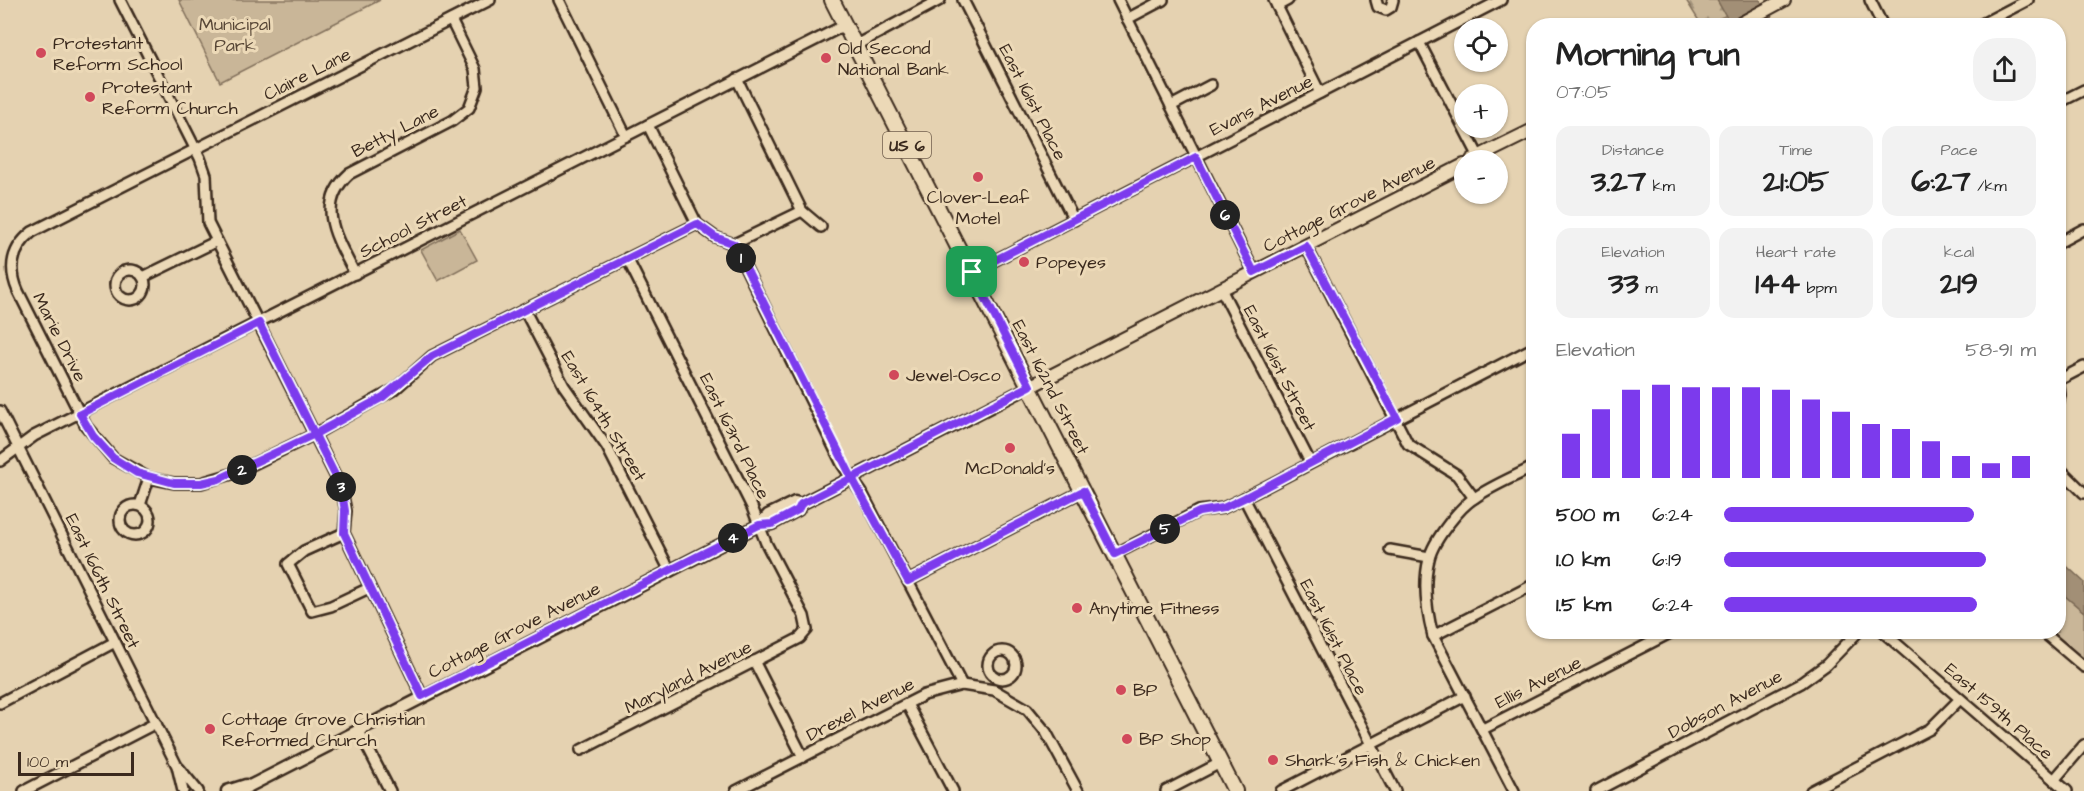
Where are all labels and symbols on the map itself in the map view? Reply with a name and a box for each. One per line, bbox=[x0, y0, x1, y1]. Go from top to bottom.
park label: Municipal Park bbox=[199, 12, 271, 58]
place label: Protestant Reform School bbox=[53, 31, 183, 77]
place label: Old Second National Bank bbox=[838, 36, 949, 82]
street label: East 161st Place bbox=[993, 40, 1073, 165]
street label: Claire Lane bbox=[259, 42, 355, 107]
marker: Protestant Reform School bbox=[34, 46, 48, 60]
marker: Old Second National Bank bbox=[819, 51, 833, 65]
street label: Evans Avenue bbox=[1205, 69, 1317, 142]
place label: Protestant Reform Church bbox=[102, 75, 238, 121]
marker: Protestant Reform Church bbox=[83, 90, 97, 104]
street label: Betty Lane bbox=[347, 99, 444, 165]
road number: US 6 bbox=[883, 132, 931, 158]
street label: Cottage Grove Avenue bbox=[1259, 150, 1440, 260]
marker: Clover-Leaf Motel bbox=[971, 170, 985, 184]
place label: Clover-Leaf Motel bbox=[927, 185, 1029, 231]
street label: School Street bbox=[355, 188, 472, 264]
pin: 6 bbox=[1210, 200, 1240, 230]
pin: 1 bbox=[726, 243, 756, 273]
pin bbox=[946, 246, 997, 297]
place label: Popeyes bbox=[1036, 250, 1106, 276]
marker: Popeyes bbox=[1017, 255, 1031, 269]
street label: Marie Drive bbox=[26, 288, 93, 386]
street label: East 161st Street bbox=[1237, 301, 1322, 436]
street label: East 162nd Street bbox=[1006, 316, 1096, 460]
street label: East 164th Street bbox=[555, 346, 653, 487]
place label: Jewel-Osco bbox=[906, 363, 1001, 388]
marker: Jewel-Osco bbox=[887, 368, 901, 382]
street label: East 163rd Place bbox=[693, 369, 776, 504]
marker: McDonald's bbox=[1003, 441, 1017, 455]
pin: 2 bbox=[227, 455, 257, 485]
place label: McDonald's bbox=[965, 456, 1055, 481]
pin: 3 bbox=[326, 472, 356, 502]
street label: East 166th Street bbox=[59, 510, 146, 653]
pin: 5 bbox=[1150, 514, 1180, 544]
pin: 4 bbox=[718, 523, 748, 553]
street label: East 161st Place bbox=[1294, 575, 1374, 700]
street label: Cottage Grove Avenue bbox=[424, 576, 605, 686]
place label: Anytime Fitness bbox=[1089, 596, 1220, 622]
marker: Anytime Fitness bbox=[1070, 601, 1084, 615]
street label: Maryland Avenue bbox=[620, 634, 757, 721]
street label: Ellis Avenue bbox=[1491, 650, 1586, 715]
street label: East 159th Place bbox=[1939, 657, 2059, 766]
street label: Dobson Avenue bbox=[1664, 664, 1787, 745]
street label: Drexel Avenue bbox=[802, 671, 919, 747]
place label: BP bbox=[1133, 678, 1158, 703]
marker: BP bbox=[1114, 683, 1128, 697]
place label: Cottage Grove Christian Reformed Church bbox=[222, 707, 425, 753]
marker: Cottage Grove Christian Reformed Church bbox=[203, 722, 217, 736]
place label: BP Shop bbox=[1139, 727, 1211, 752]
marker: BP Shop bbox=[1120, 732, 1134, 746]
place label: Shark's Fish & Chicken bbox=[1285, 748, 1480, 773]
scale bar bbox=[18, 749, 134, 776]
marker: Shark's Fish & Chicken bbox=[1266, 753, 1280, 767]

